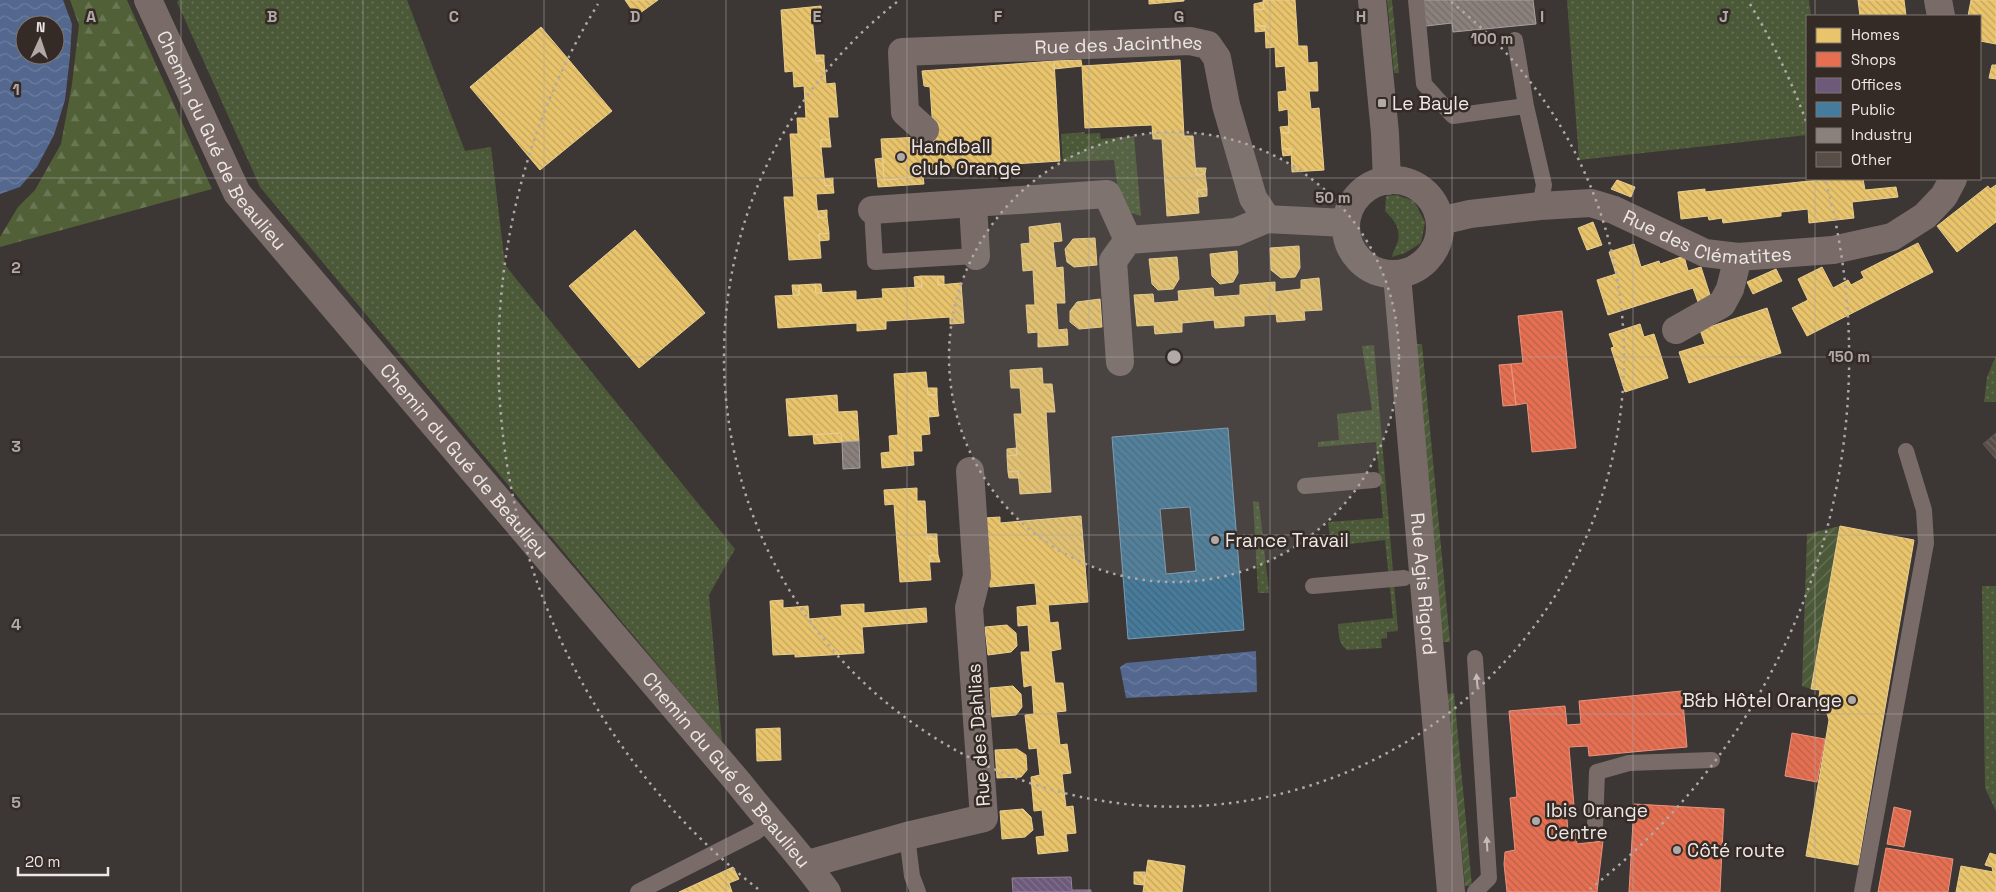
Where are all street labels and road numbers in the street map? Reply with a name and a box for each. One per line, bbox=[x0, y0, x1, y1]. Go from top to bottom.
street label: Chemin du Gué de Beaulieu bbox=[151, 27, 292, 255]
street label: Rue des Jacinthes bbox=[1034, 29, 1205, 60]
street label: Rue des Clématites bbox=[1619, 204, 1793, 270]
street label: Chemin du Gué de Beaulieu bbox=[374, 358, 554, 564]
street label: Rue Agis Rigord bbox=[1405, 512, 1442, 656]
street label: Rue des Dahlias bbox=[961, 663, 996, 807]
street label: Chemin du Gué de Beaulieu bbox=[637, 667, 816, 873]

